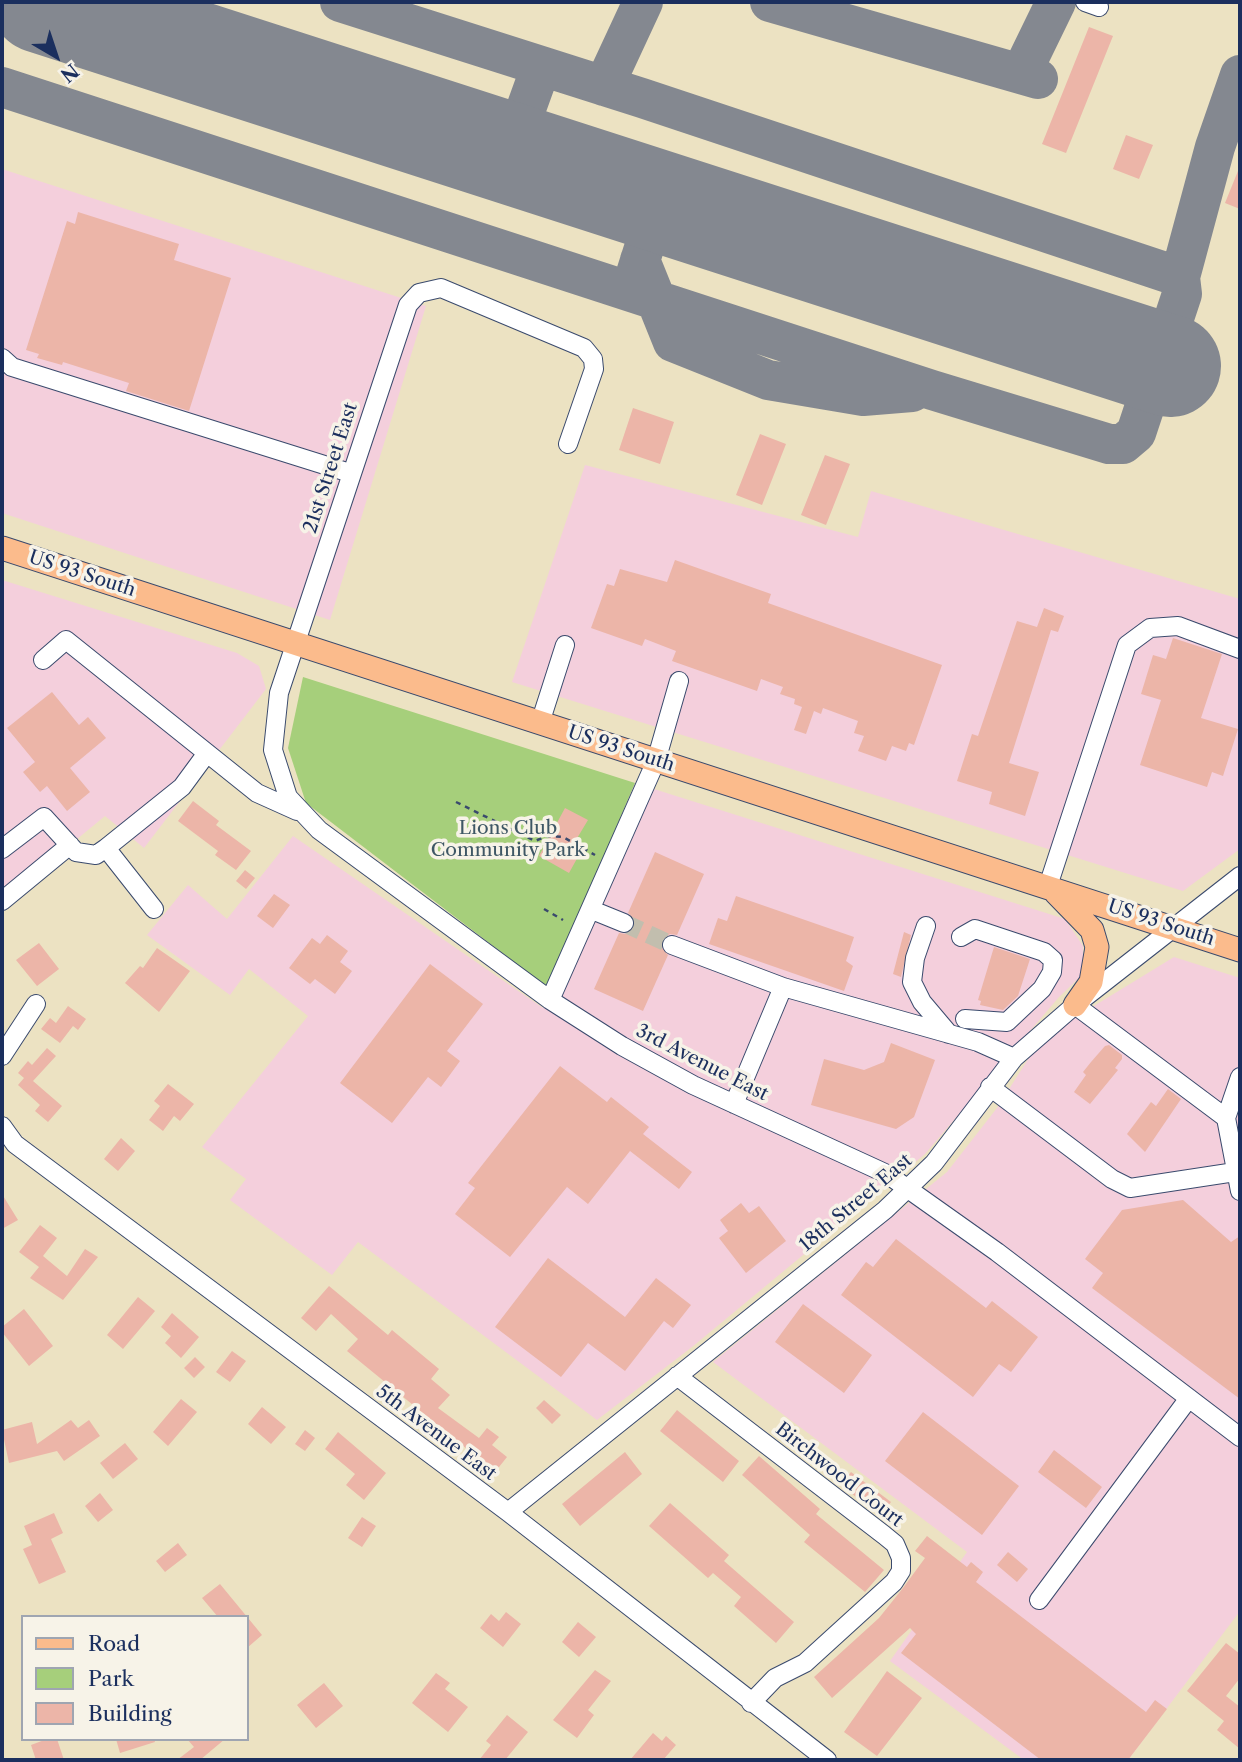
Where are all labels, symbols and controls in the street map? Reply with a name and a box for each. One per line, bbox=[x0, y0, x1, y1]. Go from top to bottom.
north arrow bbox=[21, 21, 91, 91]
text: N bbox=[56, 59, 83, 87]
street label: 21st Street East bbox=[299, 400, 363, 536]
street label: US 93 South bbox=[26, 546, 138, 602]
street label: US 93 South bbox=[565, 721, 677, 777]
park label: Lions Club Community Park bbox=[431, 818, 585, 862]
street label: US 93 South bbox=[1105, 895, 1217, 951]
street label: 3rd Avenue East bbox=[632, 1020, 772, 1106]
street label: 18th Street East bbox=[795, 1149, 917, 1257]
street label: 5th Avenue East bbox=[371, 1380, 501, 1486]
street label: Birchwood Court bbox=[771, 1418, 907, 1532]
legend bbox=[21, 1615, 248, 1741]
text: Road bbox=[88, 1631, 140, 1656]
text: Park bbox=[88, 1666, 134, 1691]
text: Building bbox=[88, 1701, 172, 1726]

